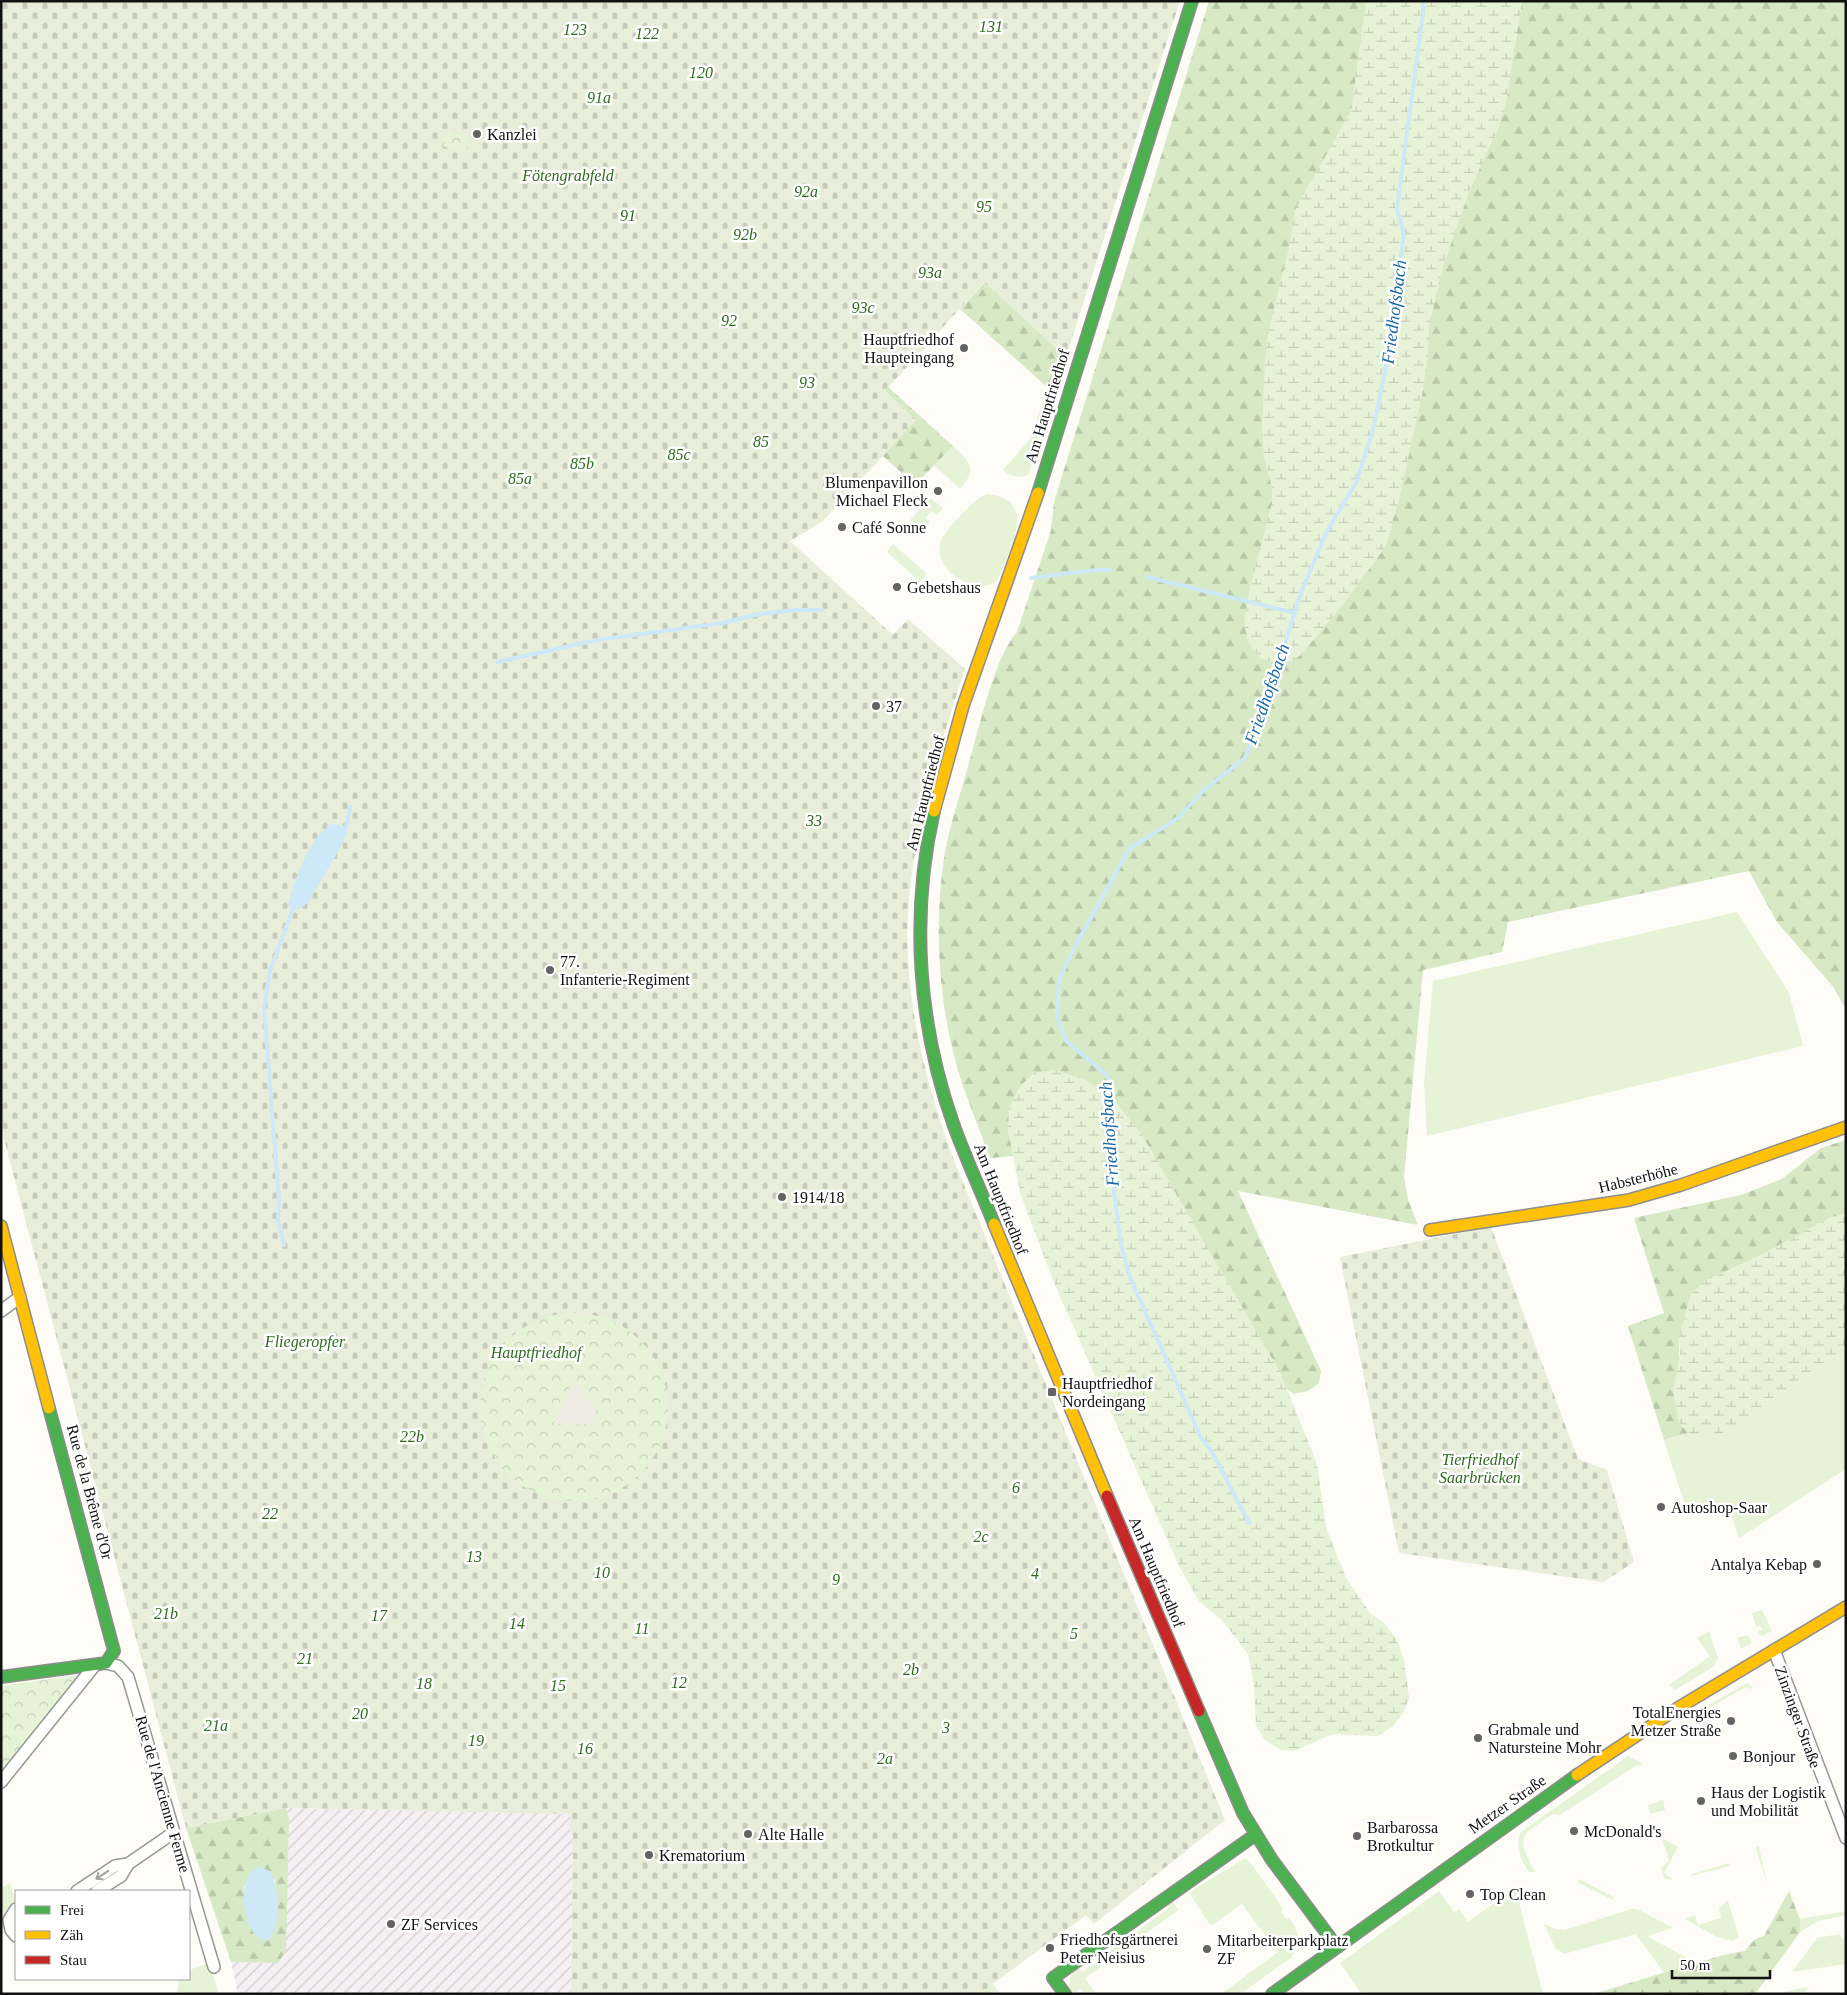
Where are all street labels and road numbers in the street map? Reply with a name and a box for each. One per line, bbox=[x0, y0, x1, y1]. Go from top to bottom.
street label: Am Hauptfriedhof bbox=[1022, 346, 1074, 466]
street label: Am Hauptfriedhof bbox=[902, 733, 949, 853]
street label: Am Hauptfriedhof bbox=[970, 1141, 1031, 1258]
street label: Habsterhöhe bbox=[1597, 1160, 1679, 1196]
street label: Rue de la Brême d'Or bbox=[64, 1423, 116, 1562]
street label: Am Hauptfriedhof bbox=[1125, 1514, 1188, 1631]
street label: Zinzinger Straße bbox=[1771, 1664, 1824, 1771]
street label: Rue de l'Ancienne Ferme bbox=[132, 1714, 194, 1874]
street label: Metzer Straße bbox=[1465, 1771, 1549, 1837]

